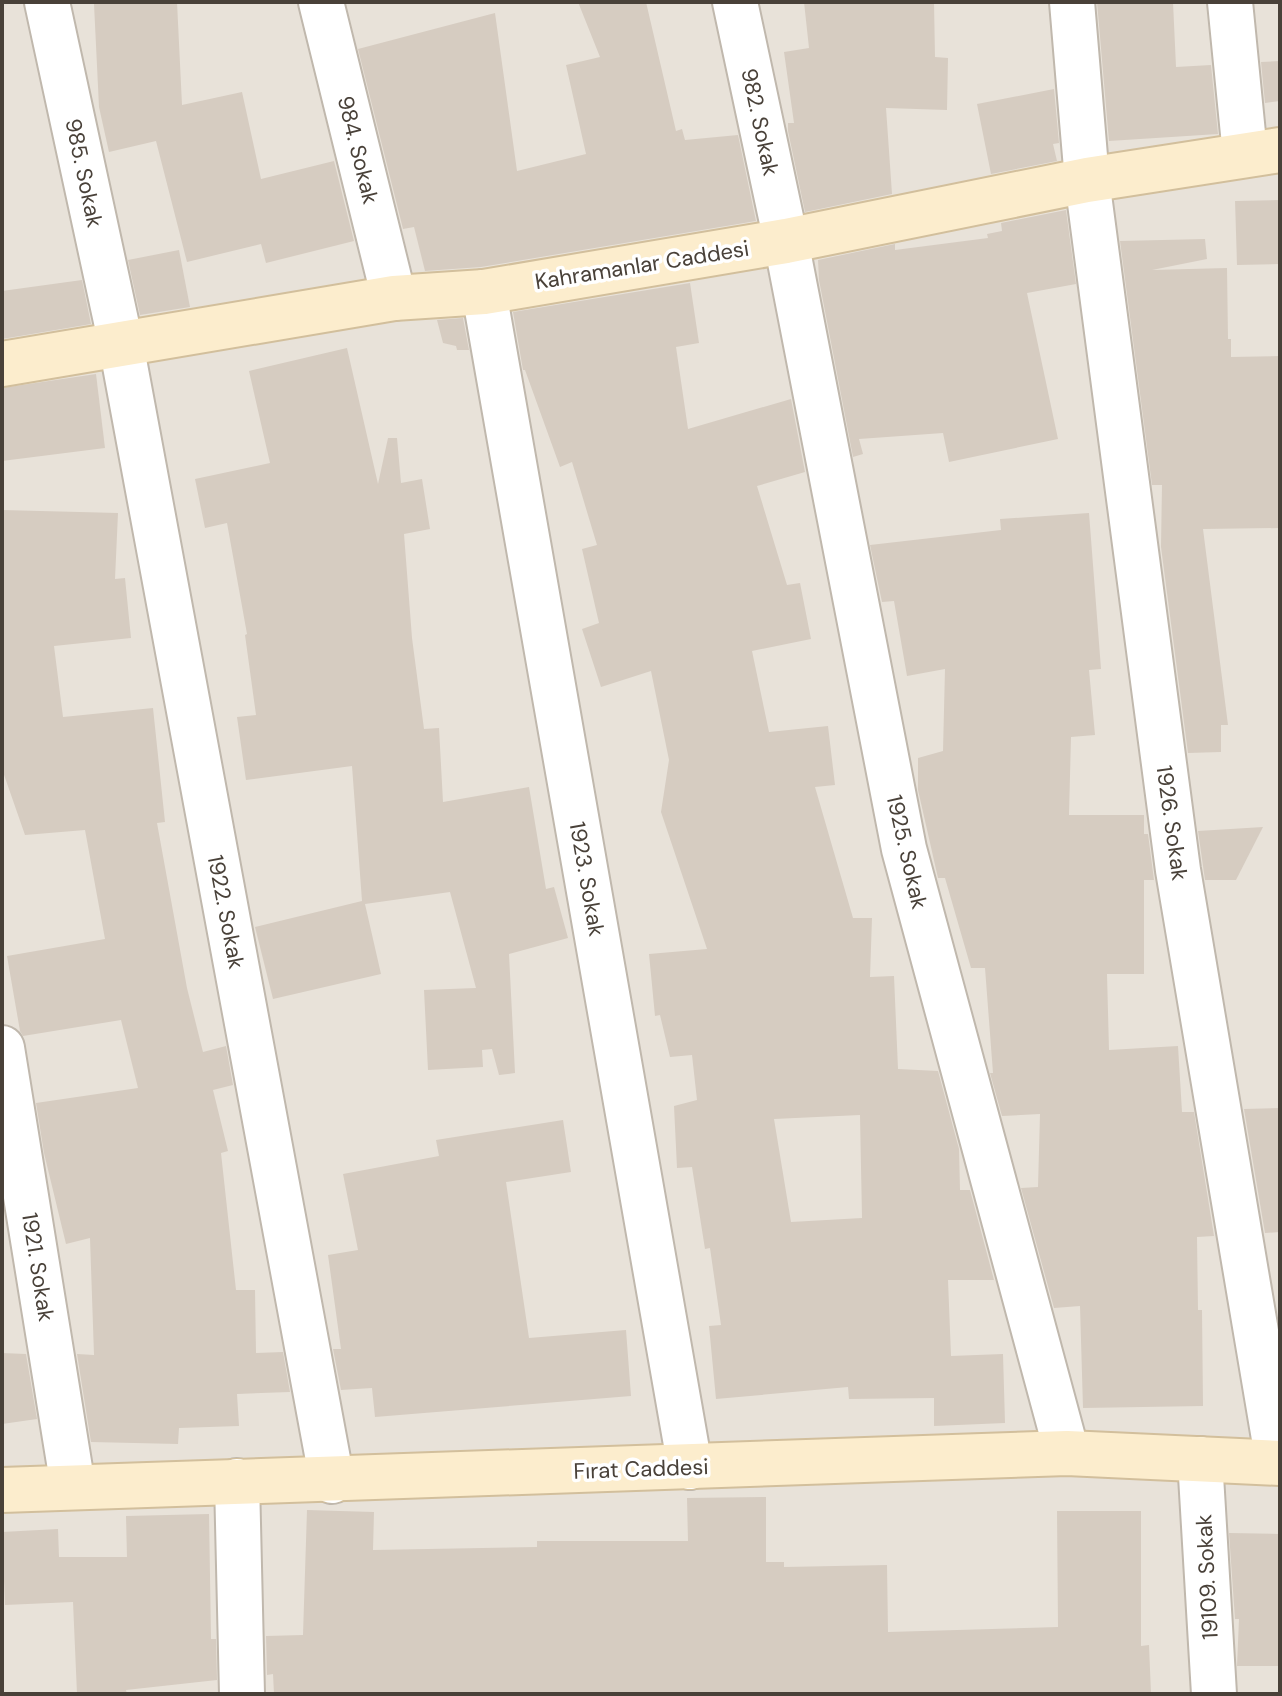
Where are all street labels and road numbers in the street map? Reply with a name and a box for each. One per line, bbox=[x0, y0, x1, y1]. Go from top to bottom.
street label: 982. Sokak bbox=[734, 66, 786, 178]
street label: 984. Sokak bbox=[331, 93, 385, 207]
street label: 985. Sokak bbox=[58, 116, 110, 230]
street label: Kahramanlar Caddesi bbox=[533, 234, 751, 296]
street label: 1926. Sokak bbox=[1150, 764, 1194, 882]
street label: 1925. Sokak bbox=[880, 792, 934, 912]
street label: 1923. Sokak bbox=[563, 819, 611, 939]
street label: 1922. Sokak bbox=[201, 852, 251, 972]
street label: 1921. Sokak bbox=[15, 1210, 61, 1324]
street label: Fırat Caddesi bbox=[573, 1452, 709, 1486]
street label: 19109. Sokak bbox=[1189, 1514, 1225, 1640]

